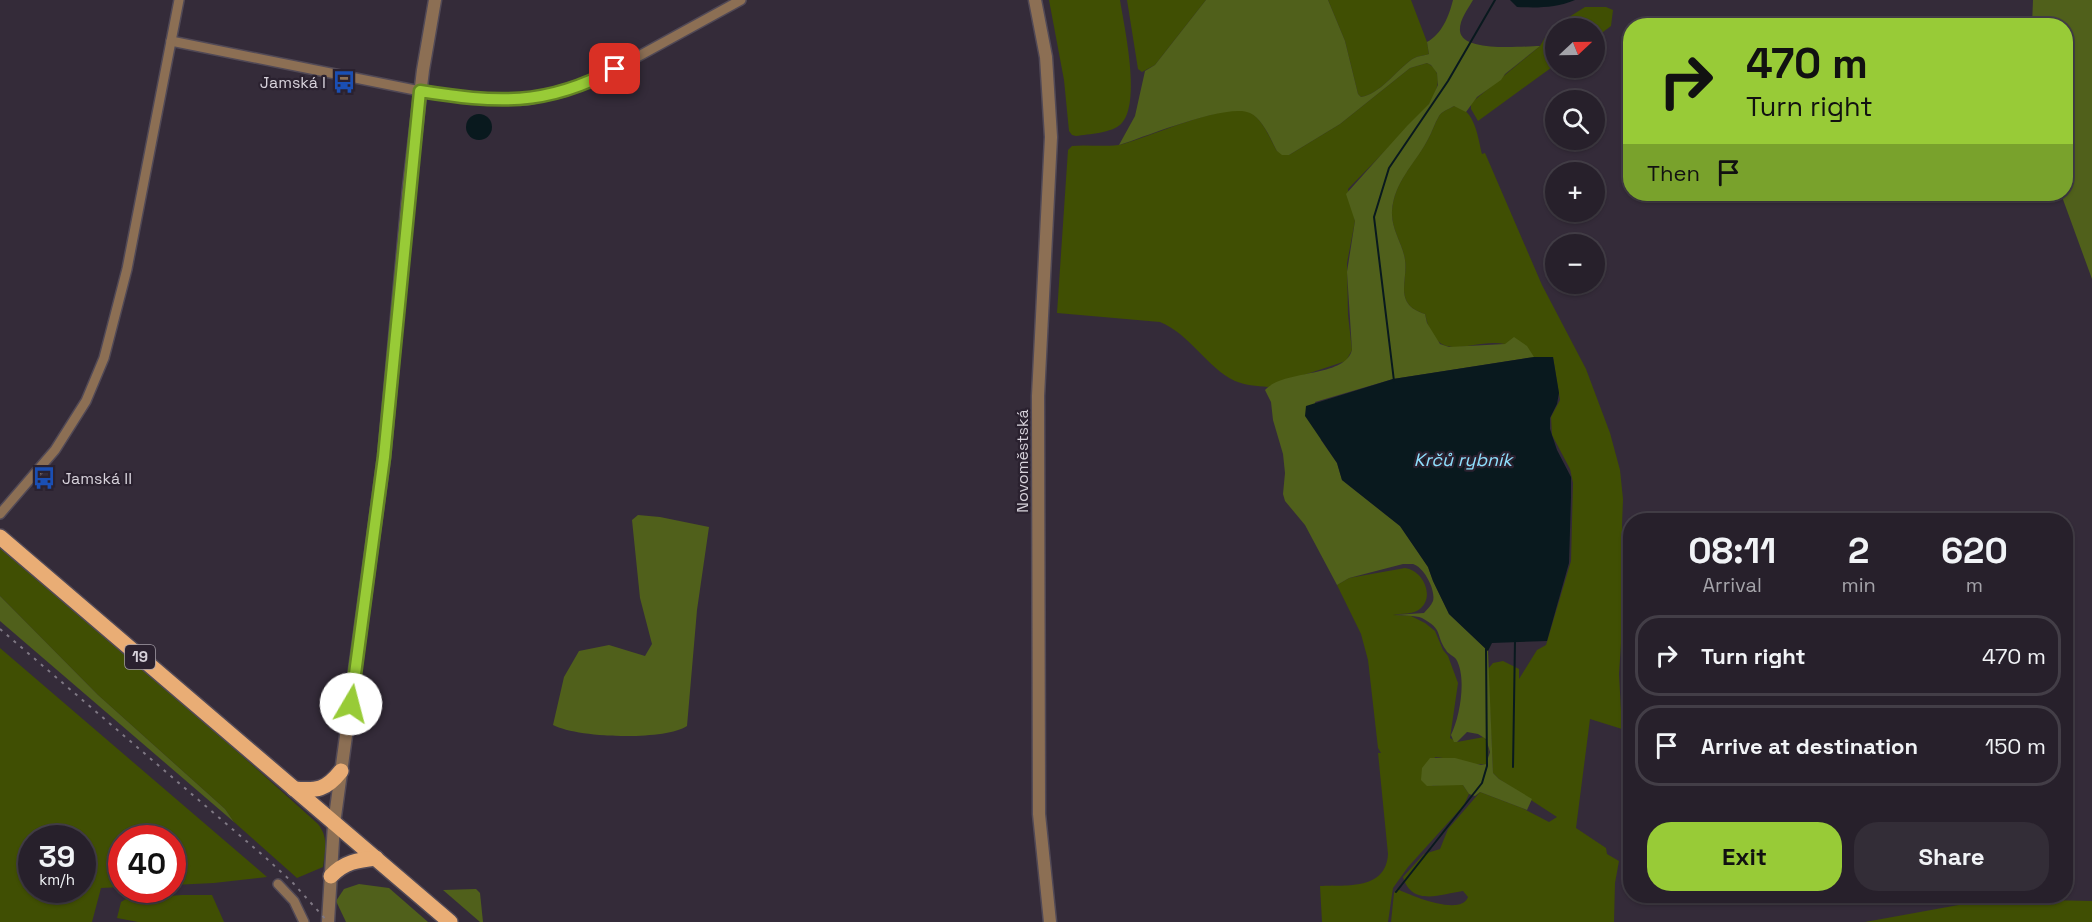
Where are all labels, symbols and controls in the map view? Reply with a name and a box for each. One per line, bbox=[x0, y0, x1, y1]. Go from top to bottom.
north arrow bbox=[1545, 18, 1605, 78]
map controls bbox=[1545, 18, 1605, 294]
text: 470 m bbox=[1746, 37, 1868, 90]
icon: right bbox=[1647, 42, 1725, 120]
pin bbox=[589, 43, 640, 94]
icon: arrive bbox=[598, 52, 631, 85]
bus stop icon: Jamská I bbox=[331, 69, 357, 95]
place label: Jamská I bbox=[260, 72, 326, 93]
text: Turn right bbox=[1746, 89, 1873, 124]
button: search bbox=[1545, 90, 1605, 150]
icon: arrive bbox=[1712, 156, 1745, 189]
text: Then bbox=[1647, 159, 1700, 187]
button: + bbox=[1545, 162, 1605, 222]
button: − bbox=[1545, 234, 1605, 294]
street label: Novoměstská bbox=[1012, 409, 1033, 513]
water label: Krčů rybník bbox=[1414, 448, 1514, 471]
bus stop icon: Jamská II bbox=[31, 465, 57, 491]
place label: Jamská II bbox=[62, 468, 132, 489]
text: 08:11 bbox=[1688, 528, 1776, 574]
text: 2 bbox=[1848, 528, 1869, 574]
text: 620 bbox=[1941, 528, 2008, 574]
text: Arrival bbox=[1703, 572, 1762, 598]
text: min bbox=[1841, 572, 1876, 598]
text: m bbox=[1966, 572, 1983, 598]
icon: right bbox=[1650, 639, 1683, 672]
text: Turn right bbox=[1701, 642, 1806, 670]
text: 470 m bbox=[1982, 642, 2046, 670]
road number: 19 bbox=[125, 645, 155, 669]
position arrow bbox=[319, 672, 383, 736]
icon: arrive bbox=[1650, 729, 1683, 762]
text: Arrive at destination bbox=[1701, 732, 1918, 760]
text: 150 m bbox=[1985, 732, 2046, 760]
button: Exit bbox=[1647, 822, 1842, 891]
button: Share bbox=[1854, 822, 2049, 891]
speed limit sign: 40 bbox=[108, 825, 186, 903]
text: 39 bbox=[39, 837, 75, 876]
text: km/h bbox=[39, 870, 75, 889]

